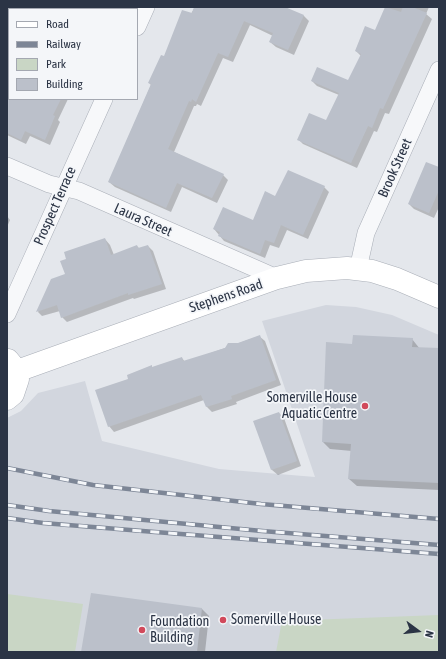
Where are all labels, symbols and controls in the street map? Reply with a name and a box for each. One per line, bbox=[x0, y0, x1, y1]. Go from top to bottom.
legend bbox=[8, 8, 138, 100]
text: Road bbox=[46, 17, 69, 31]
text: Railway bbox=[46, 37, 81, 51]
text: Park bbox=[46, 57, 66, 71]
text: Building bbox=[46, 77, 83, 91]
street label: Brook Street bbox=[375, 136, 415, 200]
street label: Prospect Terrace bbox=[30, 164, 80, 248]
street label: Laura Street bbox=[111, 200, 175, 240]
street label: Stephens Road bbox=[187, 276, 265, 316]
place label: Somerville House Aquatic Centre bbox=[267, 390, 357, 422]
marker: Somerville House Aquatic Centre bbox=[360, 401, 370, 411]
north arrow bbox=[398, 611, 438, 651]
place label: Somerville House bbox=[231, 612, 321, 628]
place label: Foundation Building bbox=[150, 614, 209, 646]
marker: Somerville House bbox=[218, 615, 228, 625]
marker: Foundation Building bbox=[137, 625, 147, 635]
text: N bbox=[423, 629, 436, 639]

